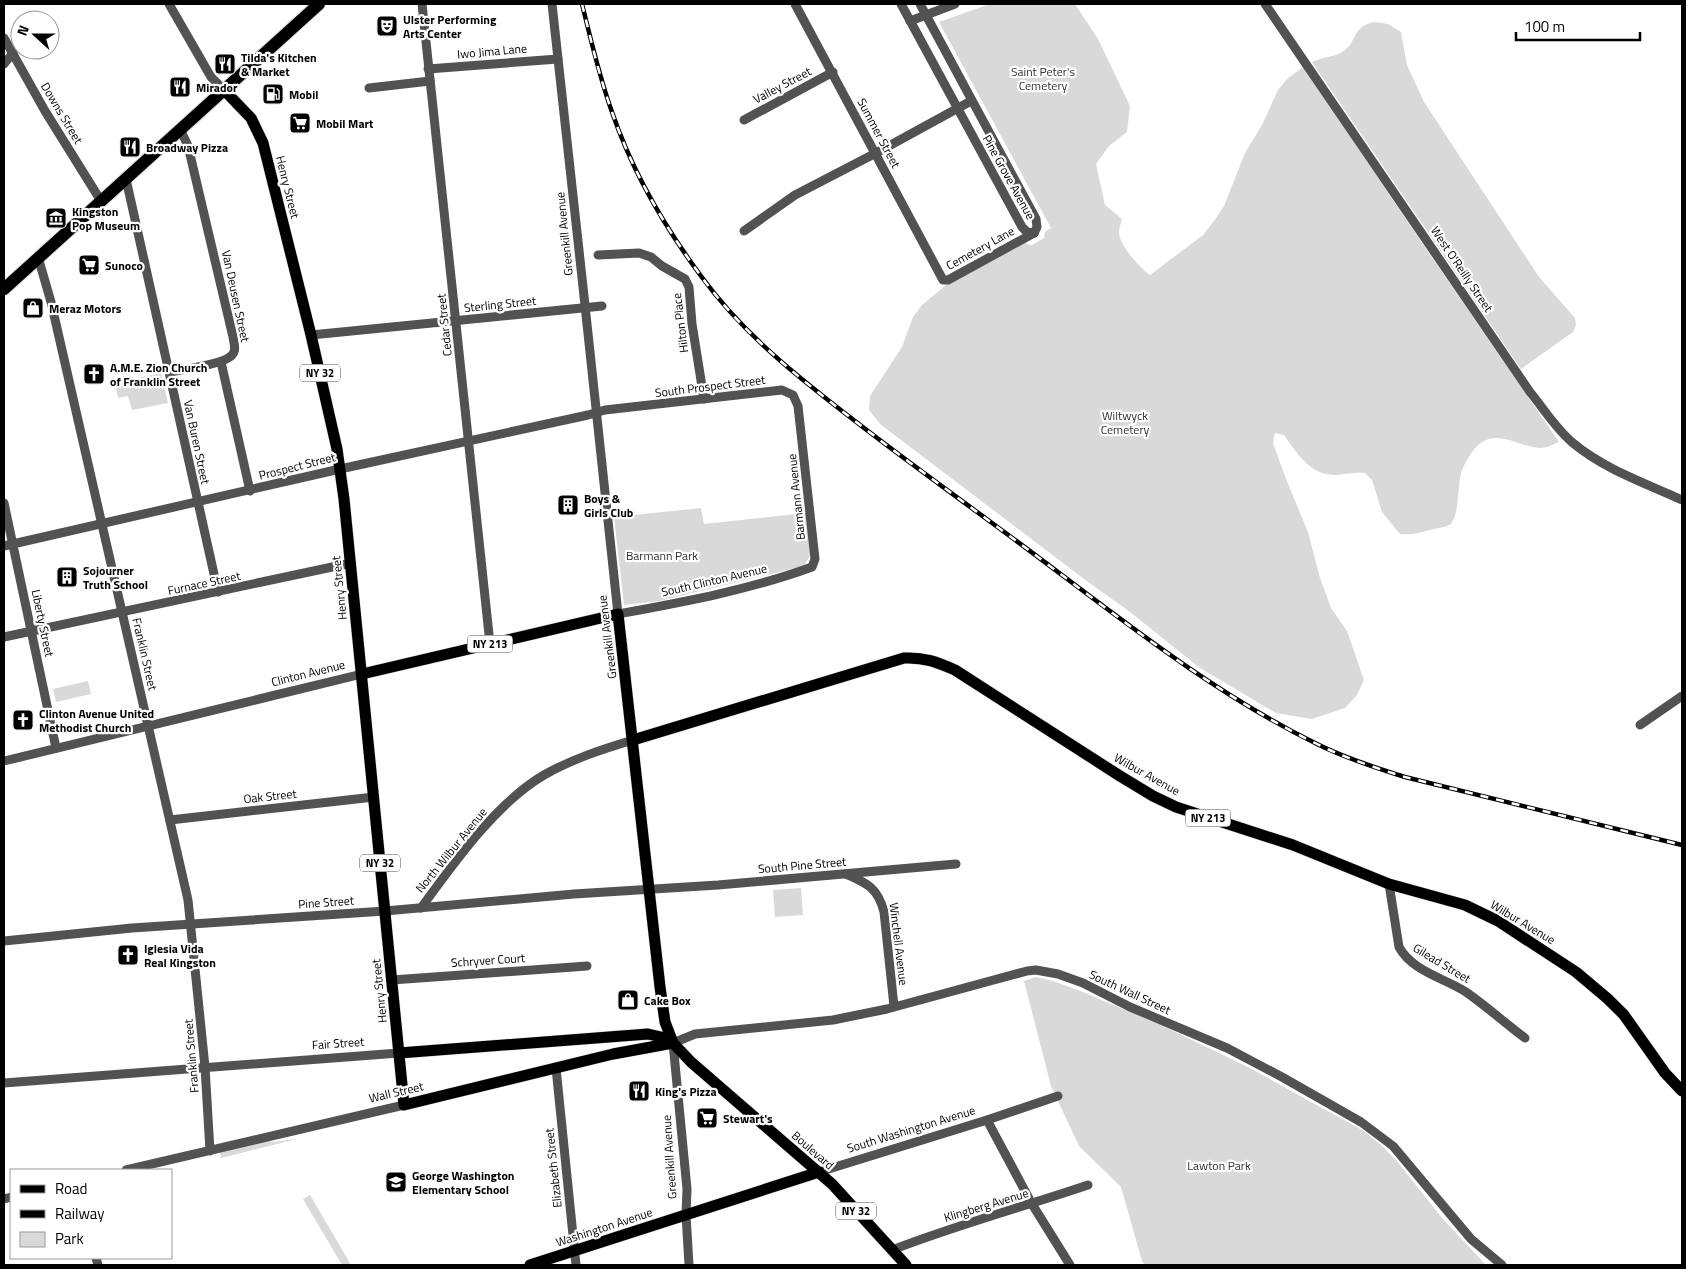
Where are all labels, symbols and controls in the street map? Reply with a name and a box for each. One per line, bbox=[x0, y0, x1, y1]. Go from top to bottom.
north arrow bbox=[10, 10, 60, 60]
place label: Ulster Performing Arts Center bbox=[403, 10, 497, 43]
scale bar bbox=[1516, 10, 1640, 42]
theatre icon: Ulster Performing Arts Center bbox=[375, 14, 399, 38]
text: 100 m bbox=[1524, 15, 1565, 38]
text: N bbox=[11, 22, 34, 38]
street label: Iwo Jima Lane bbox=[456, 38, 528, 64]
place label: Tilda's Kitchen & Market bbox=[241, 48, 317, 81]
restaurant icon: Tilda's Kitchen & Market bbox=[213, 52, 237, 76]
street label: Valley Street bbox=[749, 61, 815, 108]
park label: Saint Peter's Cemetery bbox=[1011, 62, 1075, 95]
restaurant icon: Mirador bbox=[168, 75, 192, 99]
place label: Mirador bbox=[196, 78, 238, 97]
street label: Downs Street bbox=[36, 79, 88, 148]
fuel station icon: Mobil bbox=[261, 82, 285, 106]
place label: Mobil bbox=[289, 85, 318, 104]
street label: Summer Street bbox=[853, 95, 906, 172]
supermarket icon: Mobil Mart bbox=[288, 111, 312, 135]
place label: Mobil Mart bbox=[316, 114, 374, 133]
street label: Pine Grove Avenue bbox=[978, 131, 1040, 223]
restaurant icon: Broadway Pizza bbox=[118, 135, 142, 159]
place label: Broadway Pizza bbox=[146, 138, 228, 157]
street label: Henry Street bbox=[271, 154, 305, 221]
street label: Greenkill Avenue bbox=[550, 191, 578, 277]
place label: Kingston Pop Museum bbox=[72, 202, 140, 235]
museum icon: Kingston Pop Museum bbox=[44, 206, 68, 230]
street label: Cemetery Lane bbox=[942, 221, 1018, 275]
street label: West O'Reilly Street bbox=[1426, 222, 1498, 316]
street label: Van Deusen Street bbox=[217, 248, 255, 345]
supermarket icon: Sunoco bbox=[77, 253, 101, 277]
place label: Sunoco bbox=[105, 256, 143, 275]
street label: Sterling Street bbox=[463, 291, 538, 317]
street label: Cedar Street bbox=[431, 292, 457, 357]
street label: Hilton Place bbox=[667, 292, 693, 354]
shop icon: Meraz Motors bbox=[21, 296, 45, 320]
place label: Meraz Motors bbox=[49, 299, 122, 318]
place label: A.M.E. Zion Church of Franklin Street bbox=[110, 358, 207, 391]
church icon: A.M.E. Zion Church of Franklin Street bbox=[82, 362, 106, 386]
road number: NY 32 bbox=[300, 364, 340, 382]
street label: South Prospect Street bbox=[654, 370, 767, 402]
street label: Van Buren Street bbox=[179, 398, 215, 487]
park label: Wiltwyck Cemetery bbox=[1101, 406, 1150, 439]
street label: Prospect Street bbox=[257, 447, 338, 485]
street label: Barmann Avenue bbox=[782, 453, 810, 541]
place label: Boys & Girls Club bbox=[584, 489, 634, 522]
building icon: Boys & Girls Club bbox=[556, 493, 580, 517]
park label: Barmann Park bbox=[626, 546, 698, 565]
street label: Henry Street bbox=[326, 554, 352, 621]
street label: South Clinton Avenue bbox=[659, 559, 769, 601]
place label: Sojourner Truth School bbox=[83, 561, 148, 594]
building icon: Sojourner Truth School bbox=[55, 565, 79, 589]
street label: Furnace Street bbox=[166, 566, 243, 600]
street label: Liberty Street bbox=[27, 588, 60, 659]
street label: Greenkill Avenue bbox=[592, 594, 622, 680]
street label: Franklin Street bbox=[127, 616, 163, 693]
road number: NY 213 bbox=[468, 636, 512, 652]
street label: Clinton Avenue bbox=[269, 655, 347, 691]
place label: Clinton Avenue United Methodist Church bbox=[39, 704, 154, 737]
church icon: Clinton Avenue United Methodist Church bbox=[11, 708, 35, 732]
street label: Wilbur Avenue bbox=[1110, 748, 1184, 800]
street label: Oak Street bbox=[243, 784, 298, 808]
street label: North Wilbur Avenue bbox=[411, 803, 491, 897]
road number: NY 213 bbox=[1186, 810, 1230, 826]
street label: South Pine Street bbox=[757, 852, 848, 878]
road number: NY 32 bbox=[360, 854, 400, 871]
street label: Pine Street bbox=[297, 891, 355, 913]
street label: Wilbur Avenue bbox=[1487, 895, 1559, 949]
street label: Winchell Avenue bbox=[885, 902, 913, 986]
street label: Gilead Street bbox=[1409, 938, 1475, 988]
place label: Iglesia Vida Real Kingston bbox=[144, 939, 216, 972]
church icon: Iglesia Vida Real Kingston bbox=[116, 943, 140, 967]
street label: Schryver Court bbox=[450, 948, 526, 972]
street label: Henry Street bbox=[366, 957, 392, 1024]
street label: South Wall Street bbox=[1086, 965, 1175, 1020]
shop icon: Cake Box bbox=[616, 988, 640, 1012]
place label: Cake Box bbox=[644, 991, 691, 1010]
street label: Franklin Street bbox=[178, 1018, 204, 1094]
street label: Fair Street bbox=[311, 1032, 366, 1054]
street label: Wall Street bbox=[367, 1076, 426, 1108]
restaurant icon: King's Pizza bbox=[627, 1079, 651, 1103]
place label: King's Pizza bbox=[655, 1082, 717, 1101]
street label: South Washington Avenue bbox=[844, 1100, 978, 1158]
supermarket icon: Stewart's bbox=[695, 1106, 719, 1130]
place label: Stewart's bbox=[723, 1109, 773, 1128]
street label: Greenkill Avenue bbox=[657, 1114, 681, 1200]
street label: Elizabeth Street bbox=[539, 1126, 567, 1209]
street label: Boulevard bbox=[788, 1126, 838, 1174]
park label: Lawton Park bbox=[1187, 1156, 1251, 1175]
place label: George Washington Elementary School bbox=[412, 1166, 514, 1199]
legend bbox=[10, 1169, 172, 1259]
school or university icon: George Washington Elementary School bbox=[384, 1170, 408, 1194]
text: Road bbox=[55, 1177, 87, 1200]
street label: Klingberg Avenue bbox=[941, 1183, 1031, 1227]
text: Railway bbox=[55, 1202, 105, 1225]
street label: Washington Avenue bbox=[553, 1202, 655, 1252]
road number: NY 32 bbox=[836, 1202, 876, 1220]
text: Park bbox=[55, 1227, 84, 1250]

